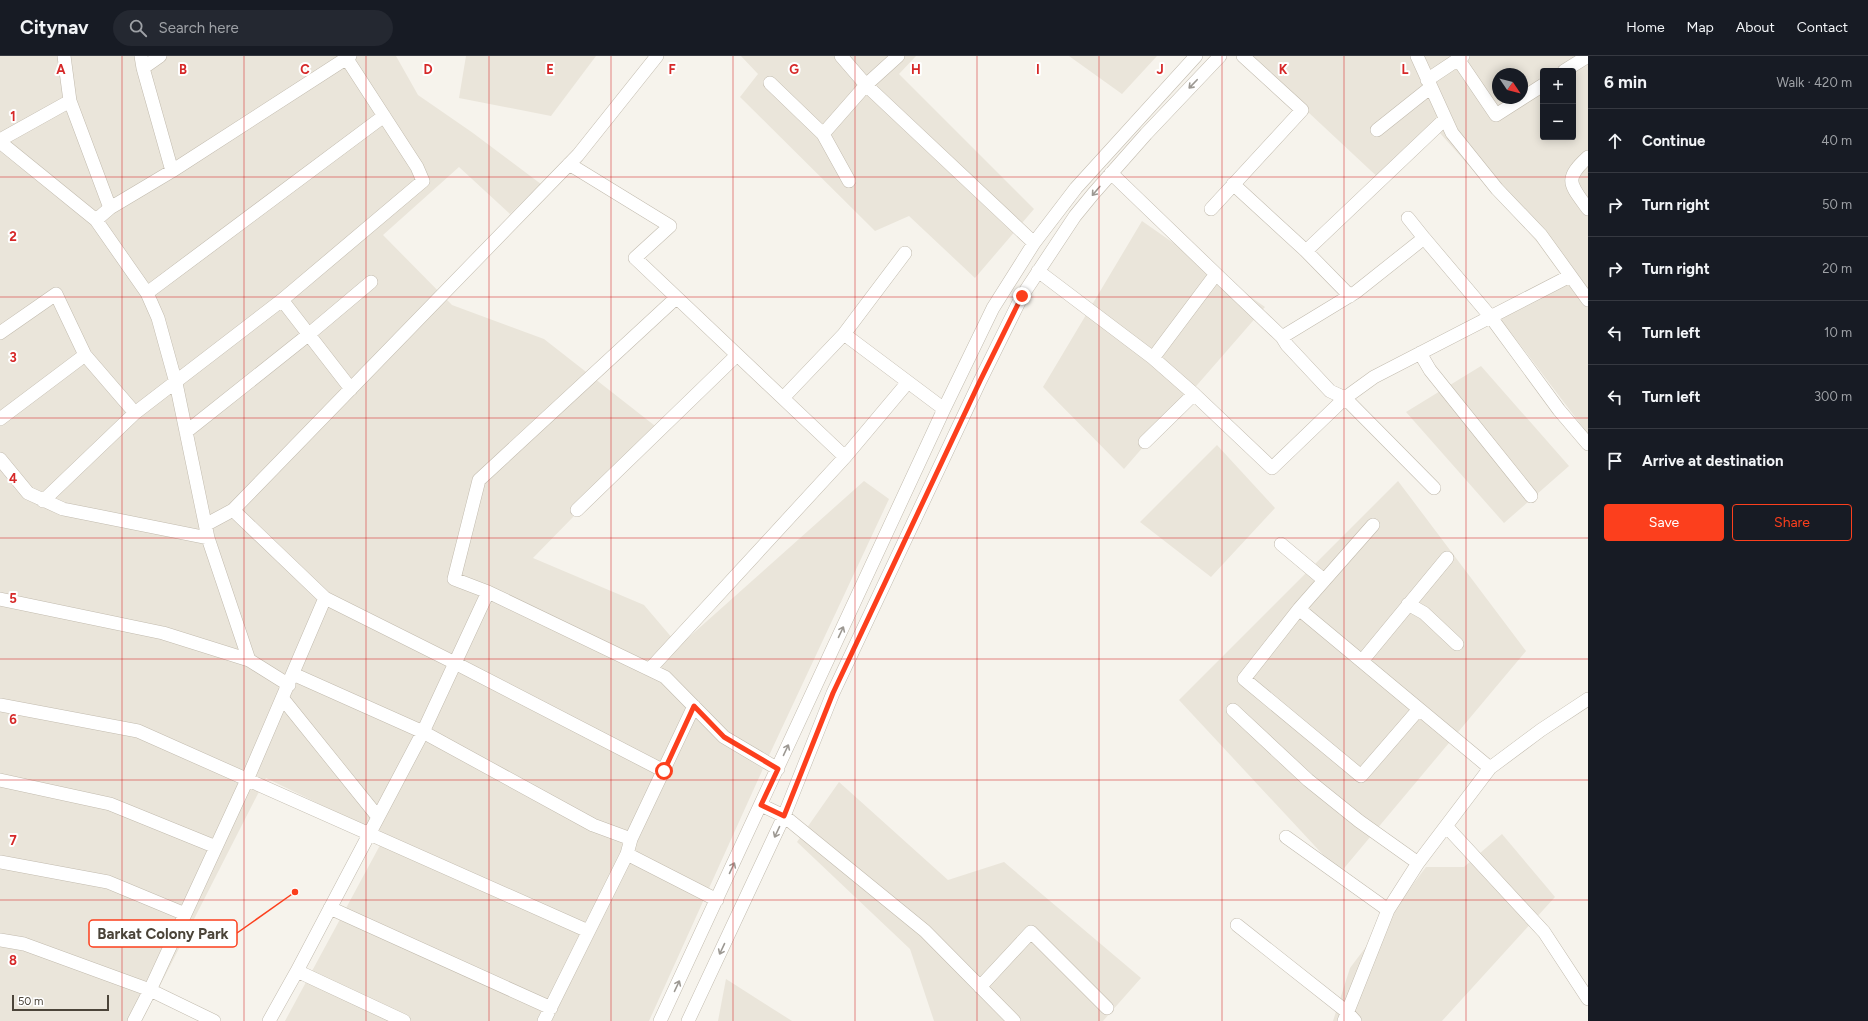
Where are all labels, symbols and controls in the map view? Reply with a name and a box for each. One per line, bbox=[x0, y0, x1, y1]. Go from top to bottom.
search box bbox=[113, 10, 393, 46]
text: Citynav bbox=[20, 16, 89, 39]
icon: search bbox=[127, 17, 149, 39]
text: Search here bbox=[159, 19, 239, 37]
text: Home bbox=[1626, 19, 1665, 36]
text: Map bbox=[1687, 19, 1714, 36]
text: About bbox=[1736, 19, 1775, 36]
text: Contact bbox=[1797, 19, 1848, 36]
text: A bbox=[56, 62, 66, 77]
text: B bbox=[179, 62, 187, 77]
text: C bbox=[300, 62, 310, 77]
text: D bbox=[423, 62, 433, 77]
text: E bbox=[546, 62, 554, 77]
text: F bbox=[668, 62, 676, 77]
text: G bbox=[789, 62, 799, 77]
text: H bbox=[911, 62, 921, 77]
text: I bbox=[1036, 62, 1040, 77]
text: J bbox=[1156, 62, 1164, 77]
text: K bbox=[1279, 62, 1288, 77]
text: L bbox=[1402, 62, 1409, 77]
north arrow bbox=[1492, 68, 1528, 104]
map controls bbox=[1540, 68, 1576, 140]
button: + bbox=[1540, 68, 1576, 104]
text: 6 min bbox=[1604, 72, 1647, 92]
text: Walk · 420 m bbox=[1777, 75, 1852, 90]
one-way arrow bbox=[1188, 79, 1198, 89]
button: − bbox=[1540, 104, 1576, 140]
text: 1 bbox=[10, 109, 16, 124]
icon: ahead bbox=[1604, 130, 1626, 152]
text: Continue bbox=[1642, 132, 1705, 150]
text: 40 m bbox=[1821, 133, 1852, 148]
one-way arrow bbox=[1091, 185, 1100, 196]
icon: right bbox=[1604, 194, 1626, 216]
text: Turn right bbox=[1642, 196, 1710, 214]
text: 50 m bbox=[1822, 197, 1852, 212]
text: 2 bbox=[9, 229, 17, 244]
icon: right bbox=[1604, 258, 1626, 280]
text: Turn right bbox=[1642, 260, 1710, 278]
text: 20 m bbox=[1822, 261, 1852, 276]
route end bbox=[1013, 287, 1031, 305]
icon: left bbox=[1604, 322, 1626, 344]
text: Turn left bbox=[1642, 324, 1700, 342]
text: 10 m bbox=[1824, 325, 1852, 340]
text: 3 bbox=[9, 350, 17, 365]
icon: left bbox=[1604, 386, 1626, 408]
text: Turn left bbox=[1642, 388, 1700, 406]
text: 300 m bbox=[1814, 389, 1852, 404]
icon: arrive bbox=[1604, 450, 1626, 472]
text: Arrive at destination bbox=[1642, 452, 1783, 470]
text: 4 bbox=[9, 471, 17, 486]
button: Save bbox=[1604, 504, 1724, 541]
button: Share bbox=[1732, 504, 1852, 541]
text: 5 bbox=[9, 591, 17, 606]
one-way arrow bbox=[838, 626, 845, 638]
text: 6 bbox=[9, 712, 17, 727]
one-way arrow bbox=[783, 744, 790, 756]
route start bbox=[655, 762, 673, 780]
one-way arrow bbox=[773, 825, 780, 837]
text: 7 bbox=[9, 833, 17, 848]
one-way arrow bbox=[729, 862, 736, 874]
callout: Barkat Colony Park bbox=[89, 920, 237, 947]
text: Barkat Colony Park bbox=[97, 925, 229, 943]
one-way arrow bbox=[718, 943, 725, 955]
text: 8 bbox=[9, 953, 17, 968]
one-way arrow bbox=[674, 980, 681, 992]
scale bar bbox=[12, 993, 109, 1012]
text: 50 m bbox=[18, 995, 43, 1008]

